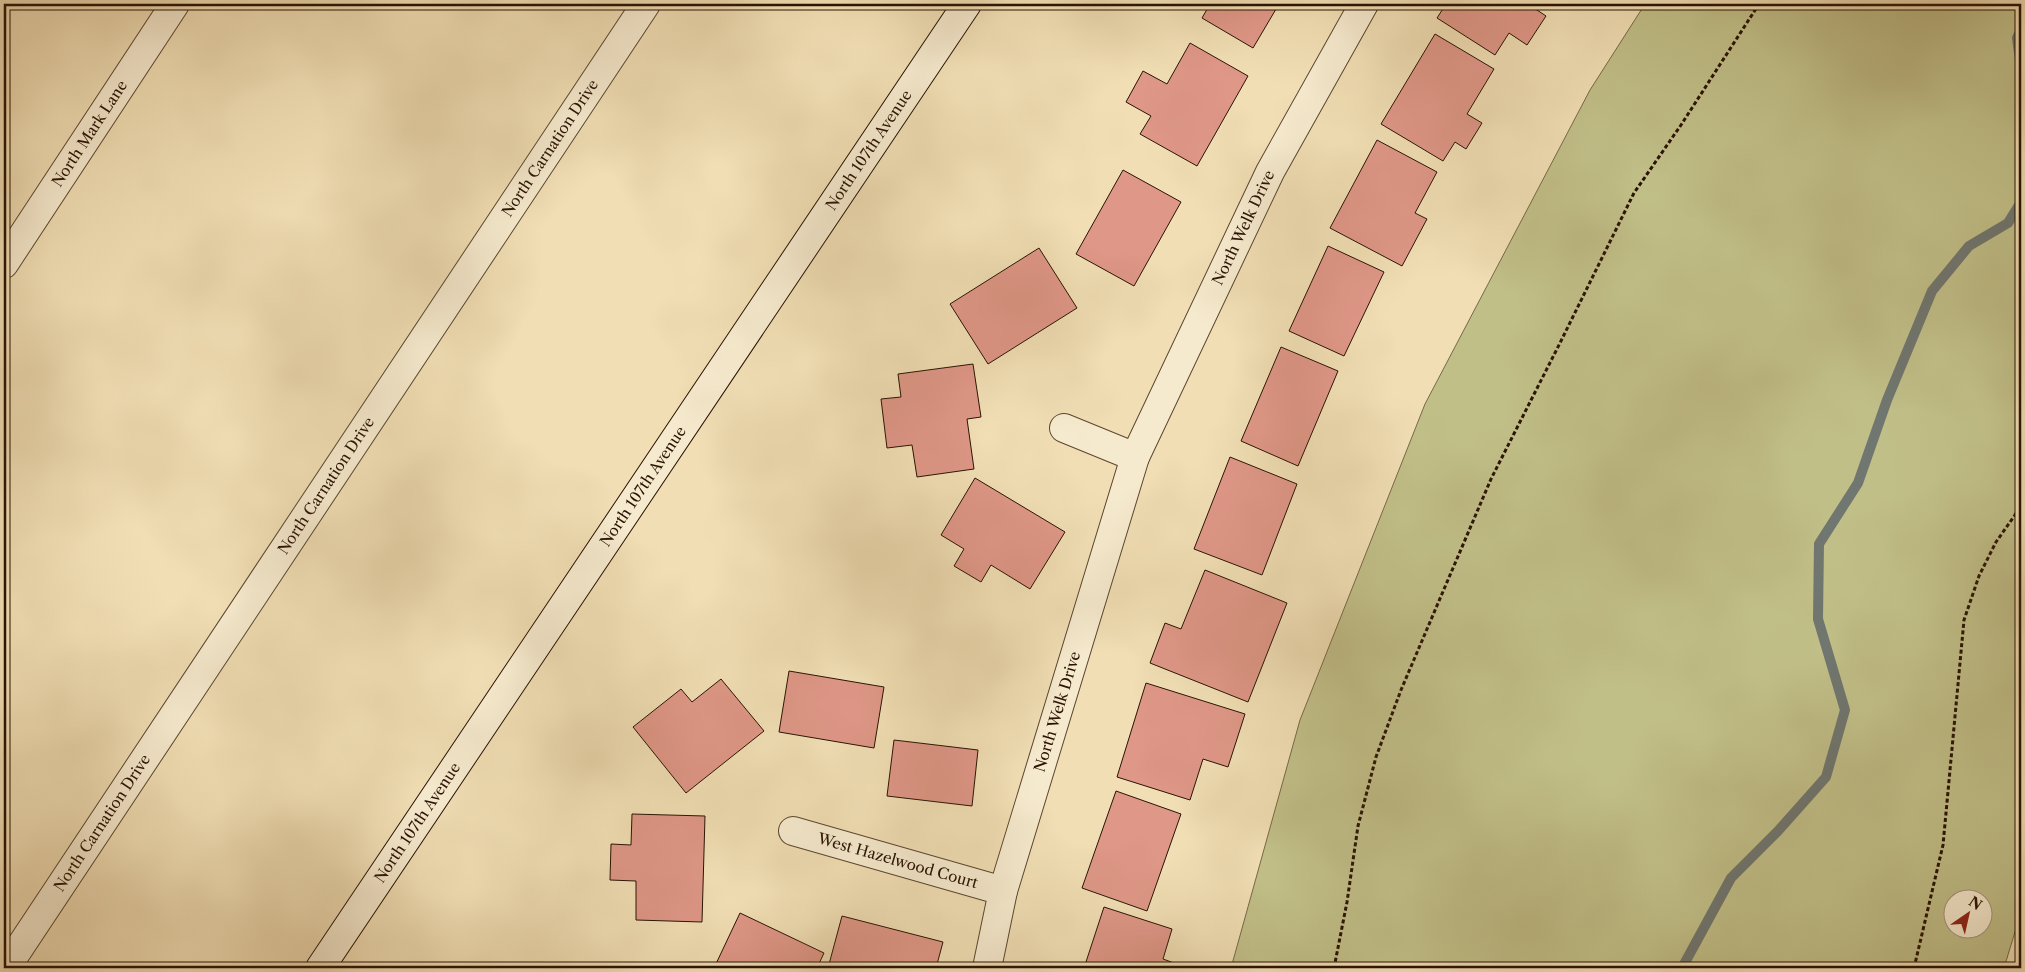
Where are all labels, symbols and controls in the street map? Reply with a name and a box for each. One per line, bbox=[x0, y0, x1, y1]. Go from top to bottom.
street label: North Carnation Drive bbox=[497, 76, 602, 220]
street label: North Mark Lane bbox=[47, 77, 131, 190]
street label: North 107th Avenue bbox=[821, 86, 916, 214]
street label: North Welk Drive bbox=[1208, 167, 1279, 288]
street label: North Carnation Drive bbox=[273, 413, 378, 558]
street label: North 107th Avenue bbox=[596, 422, 690, 550]
street label: North Welk Drive bbox=[1030, 649, 1084, 774]
street label: North Carnation Drive bbox=[49, 750, 154, 895]
street label: North 107th Avenue bbox=[370, 759, 464, 886]
street label: West Hazelwood Court bbox=[815, 828, 981, 893]
north arrow bbox=[1942, 890, 1992, 940]
text: N bbox=[1965, 892, 1985, 914]

